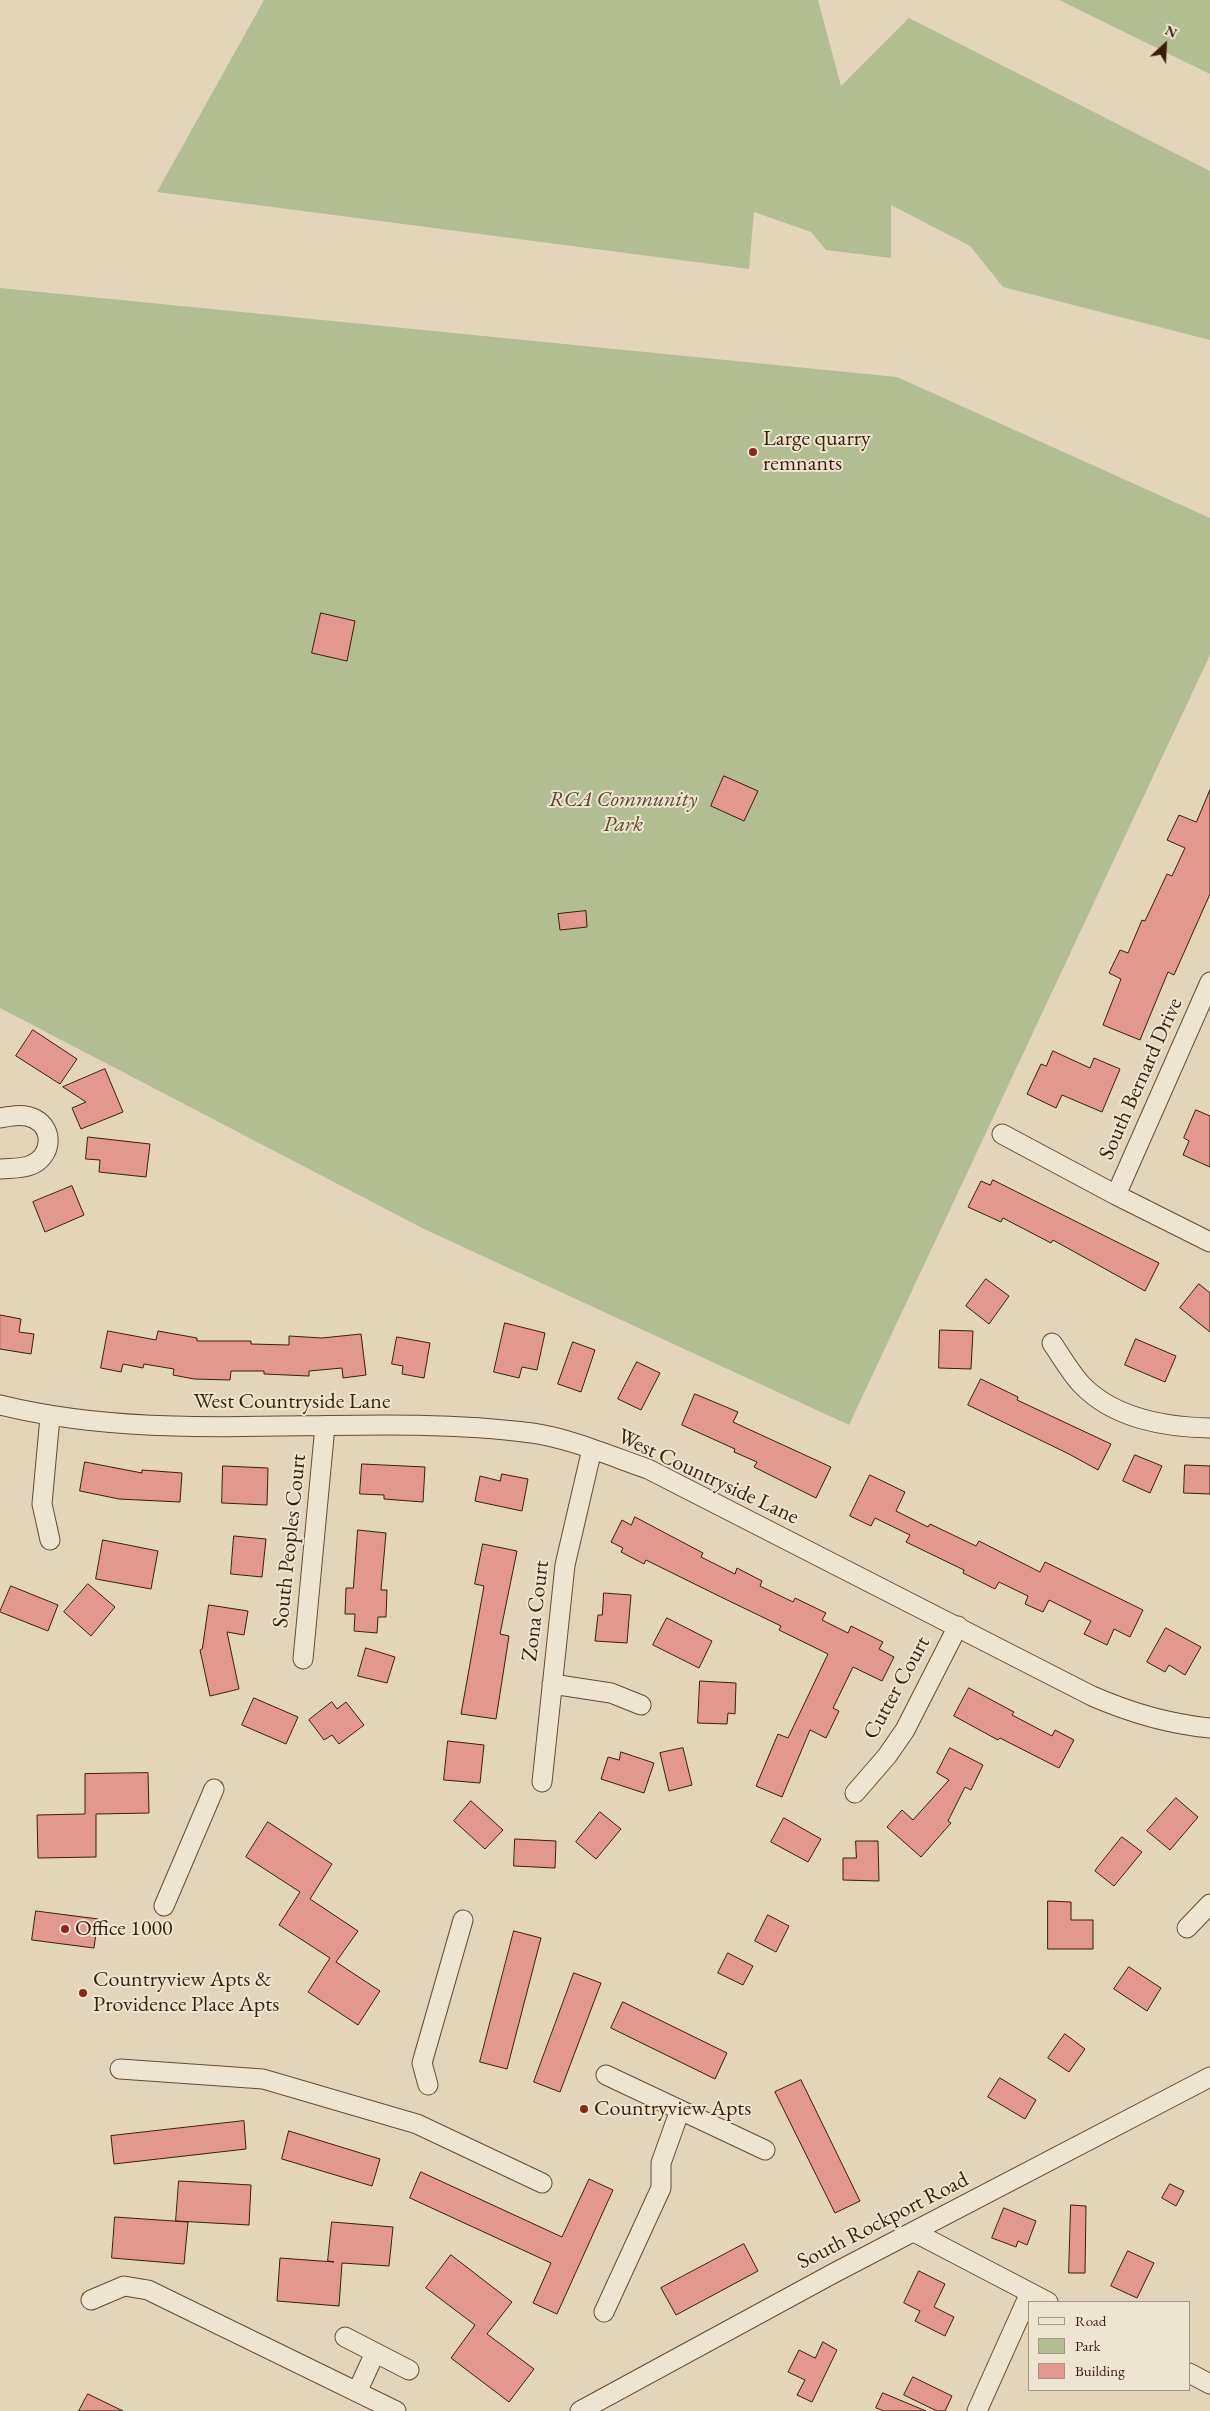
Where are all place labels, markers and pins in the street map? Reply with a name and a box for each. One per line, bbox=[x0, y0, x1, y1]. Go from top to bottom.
place label: Large quarry remnants bbox=[763, 426, 871, 478]
marker: Large quarry remnants bbox=[747, 446, 759, 458]
place label: Office 1000 bbox=[75, 1916, 173, 1942]
marker: Office 1000 bbox=[59, 1923, 71, 1935]
place label: Countryview Apts & Providence Place Apts bbox=[93, 1967, 279, 2018]
marker: Countryview Apts & Providence Place Apts bbox=[77, 1987, 89, 1999]
place label: Countryview Apts bbox=[594, 2096, 751, 2122]
marker: Countryview Apts bbox=[578, 2103, 590, 2115]

